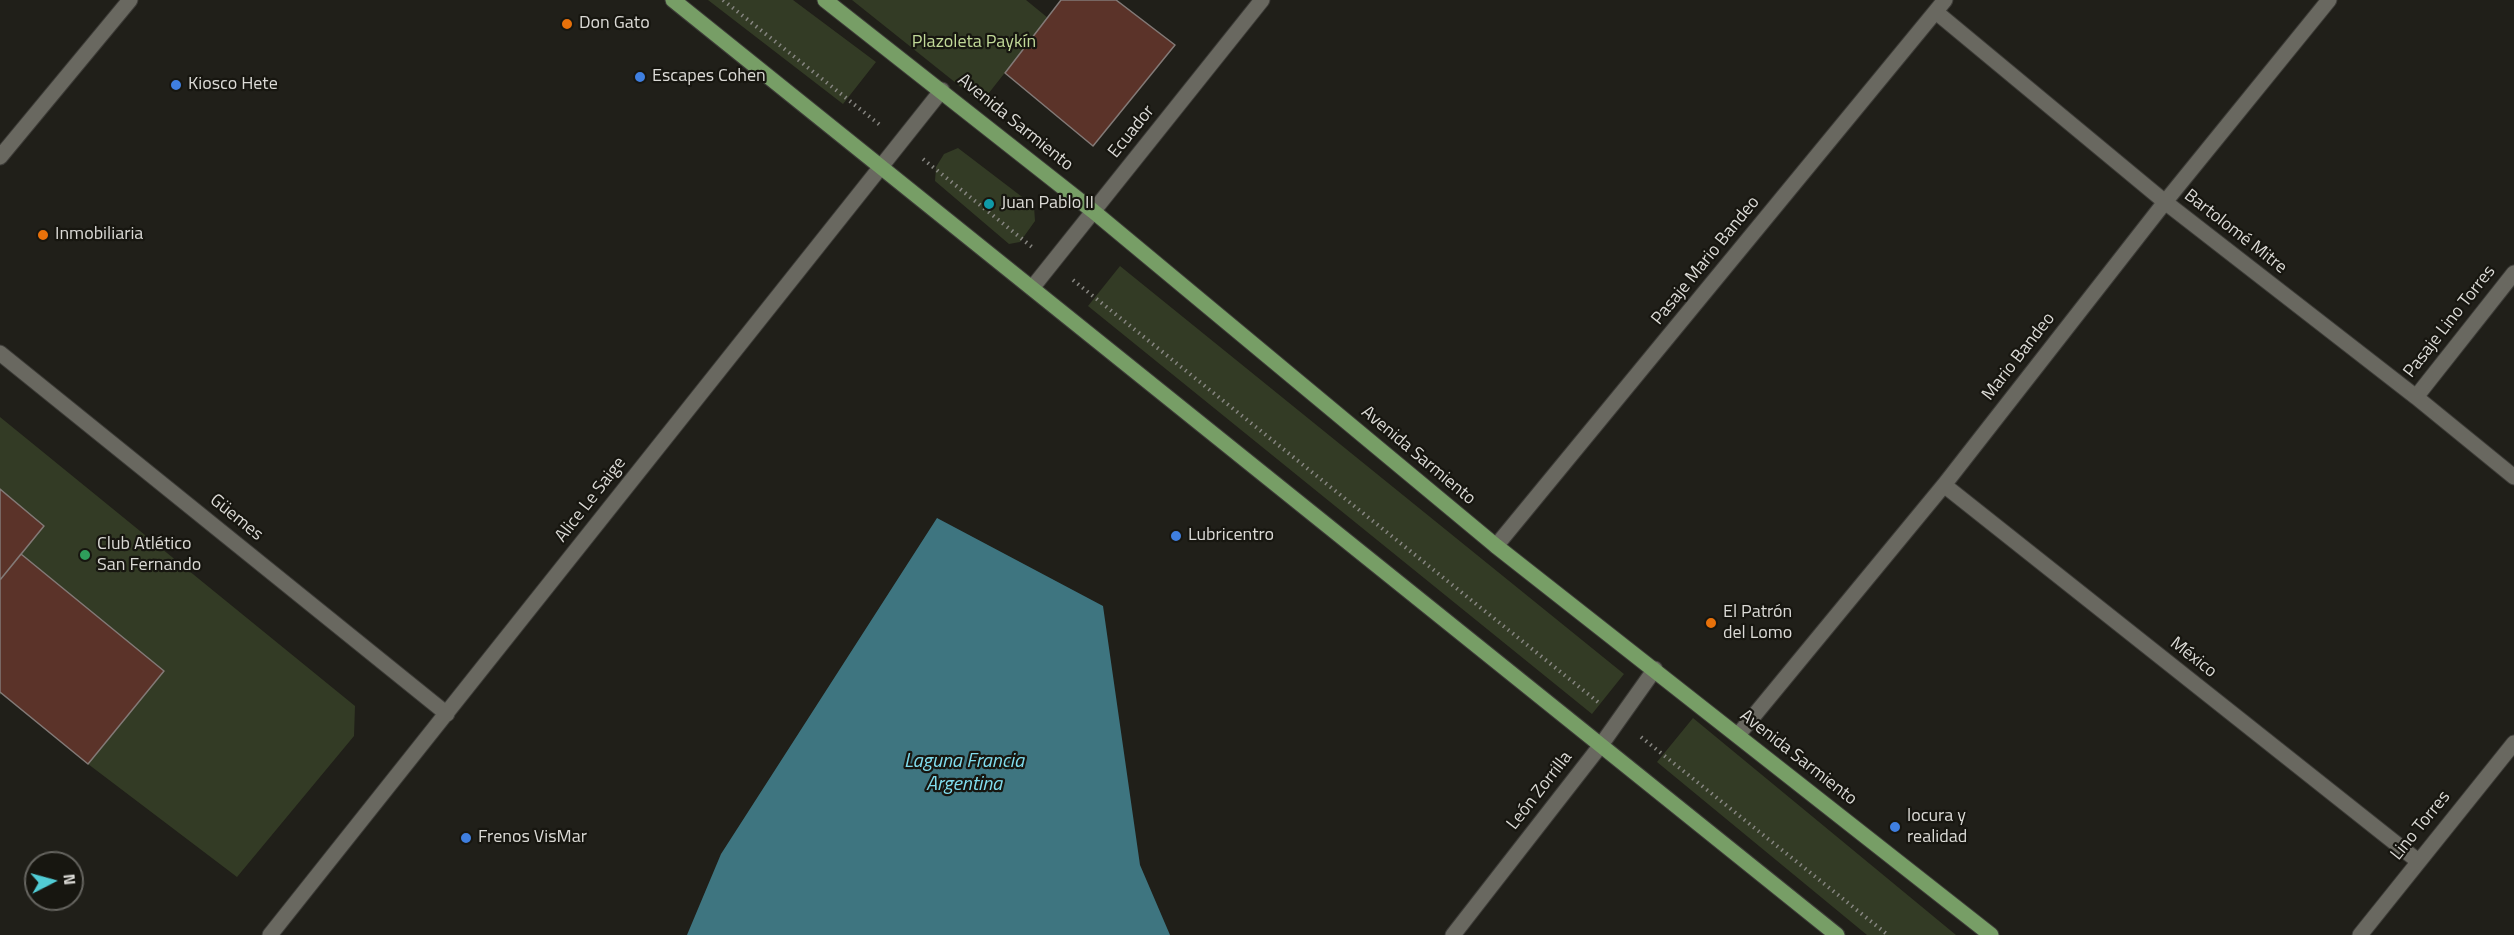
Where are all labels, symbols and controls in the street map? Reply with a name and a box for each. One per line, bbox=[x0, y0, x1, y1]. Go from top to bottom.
place label: Don Gato bbox=[579, 13, 650, 35]
marker: Don Gato bbox=[560, 17, 574, 31]
park label: Plazoleta Paykín bbox=[912, 32, 1036, 54]
place label: Escapes Cohen bbox=[652, 66, 766, 88]
marker: Escapes Cohen bbox=[633, 70, 647, 84]
street label: Avenida Sarmiento bbox=[953, 70, 1077, 176]
place label: Kiosco Hete bbox=[188, 74, 278, 96]
marker: Kiosco Hete bbox=[169, 78, 183, 92]
street label: Ecuador bbox=[1104, 101, 1160, 163]
street label: Bartolomé Mitre bbox=[2179, 185, 2291, 279]
street label: Pasaje Mario Bandeo bbox=[1647, 192, 1765, 330]
place label: Juan Pablo II bbox=[1001, 193, 1094, 215]
marker: Juan Pablo II bbox=[982, 197, 996, 211]
place label: Inmobiliaria bbox=[55, 224, 143, 246]
marker: Inmobiliaria bbox=[36, 228, 50, 242]
street label: Pasaje Lino Torres bbox=[2399, 261, 2501, 383]
street label: Mario Bandeo bbox=[1978, 309, 2060, 405]
street label: Avenida Sarmiento bbox=[1356, 402, 1480, 510]
street label: Alice Le Saige bbox=[551, 453, 631, 547]
street label: Güemes bbox=[205, 490, 267, 546]
place label: Lubricentro bbox=[1188, 525, 1274, 547]
marker: Lubricentro bbox=[1169, 529, 1183, 543]
place label: Club Atlético San Fernando bbox=[97, 534, 201, 576]
marker: Club Atlético San Fernando bbox=[78, 548, 92, 562]
place label: El Patrón del Lomo bbox=[1723, 602, 1792, 644]
marker: El Patrón del Lomo bbox=[1704, 616, 1718, 630]
street label: México bbox=[2165, 633, 2221, 683]
street label: Avenida Sarmiento bbox=[1735, 706, 1861, 810]
street label: León Zorrilla bbox=[1503, 748, 1577, 834]
water label: Laguna Francia Argentina bbox=[904, 750, 1024, 797]
street label: Lino Torres bbox=[2387, 787, 2455, 865]
place label: locura y realidad bbox=[1907, 806, 1967, 848]
marker: locura y realidad bbox=[1888, 820, 1902, 834]
place label: Frenos VisMar bbox=[478, 827, 587, 849]
marker: Frenos VisMar bbox=[459, 831, 473, 845]
north arrow bbox=[24, 851, 84, 911]
text: N bbox=[57, 873, 82, 886]

